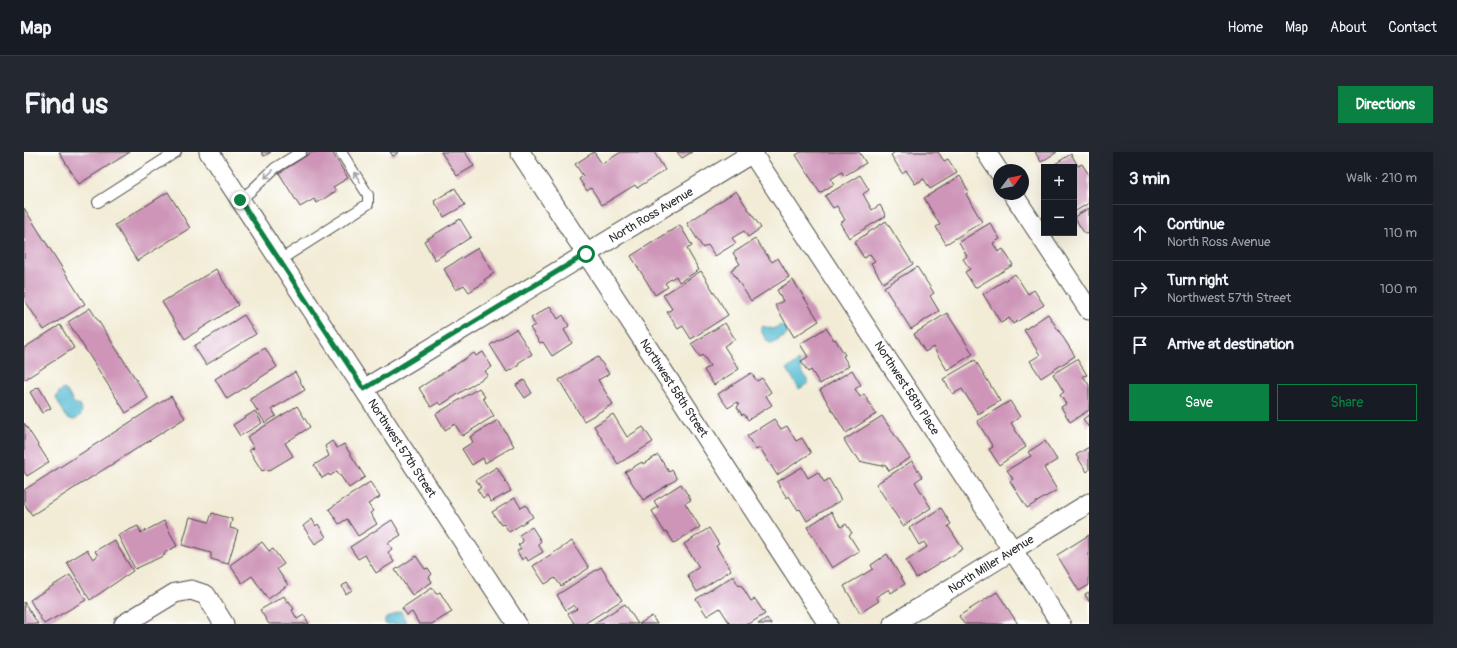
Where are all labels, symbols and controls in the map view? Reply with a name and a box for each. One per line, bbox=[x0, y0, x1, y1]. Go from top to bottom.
text: Map bbox=[20, 16, 51, 40]
text: Home bbox=[1228, 19, 1263, 36]
text: Map bbox=[1285, 19, 1308, 36]
text: About bbox=[1330, 19, 1366, 36]
text: Contact bbox=[1388, 19, 1437, 36]
button: Directions bbox=[1338, 86, 1433, 123]
text: Find us bbox=[24, 87, 108, 122]
north arrow bbox=[993, 164, 1029, 200]
map controls bbox=[1041, 164, 1077, 236]
button: + bbox=[1041, 164, 1077, 200]
text: 3 min bbox=[1129, 168, 1170, 189]
one-way arrow bbox=[264, 169, 274, 179]
text: Walk · 210 m bbox=[1346, 170, 1417, 186]
one-way arrow bbox=[353, 172, 361, 183]
street label: North Ross Avenue bbox=[606, 184, 696, 246]
route end bbox=[231, 191, 249, 209]
button: − bbox=[1041, 200, 1077, 236]
text: Continue bbox=[1167, 215, 1225, 234]
icon: ahead bbox=[1129, 222, 1151, 244]
text: 110 m bbox=[1384, 225, 1417, 241]
text: North Ross Avenue bbox=[1167, 234, 1270, 250]
route start bbox=[577, 245, 595, 263]
text: Turn right bbox=[1167, 271, 1228, 290]
icon: right bbox=[1129, 278, 1151, 300]
text: 100 m bbox=[1380, 281, 1417, 297]
text: Northwest 57th Street bbox=[1167, 290, 1291, 306]
icon: arrive bbox=[1129, 334, 1151, 356]
text: Arrive at destination bbox=[1167, 335, 1294, 354]
street label: Northwest 58th Street bbox=[636, 336, 711, 440]
street label: Northwest 58th Place bbox=[871, 339, 943, 438]
button: Save bbox=[1129, 384, 1269, 421]
button: Share bbox=[1277, 384, 1417, 421]
street label: Northwest 57th Street bbox=[364, 396, 439, 501]
street label: North Miller Avenue bbox=[946, 532, 1037, 597]

